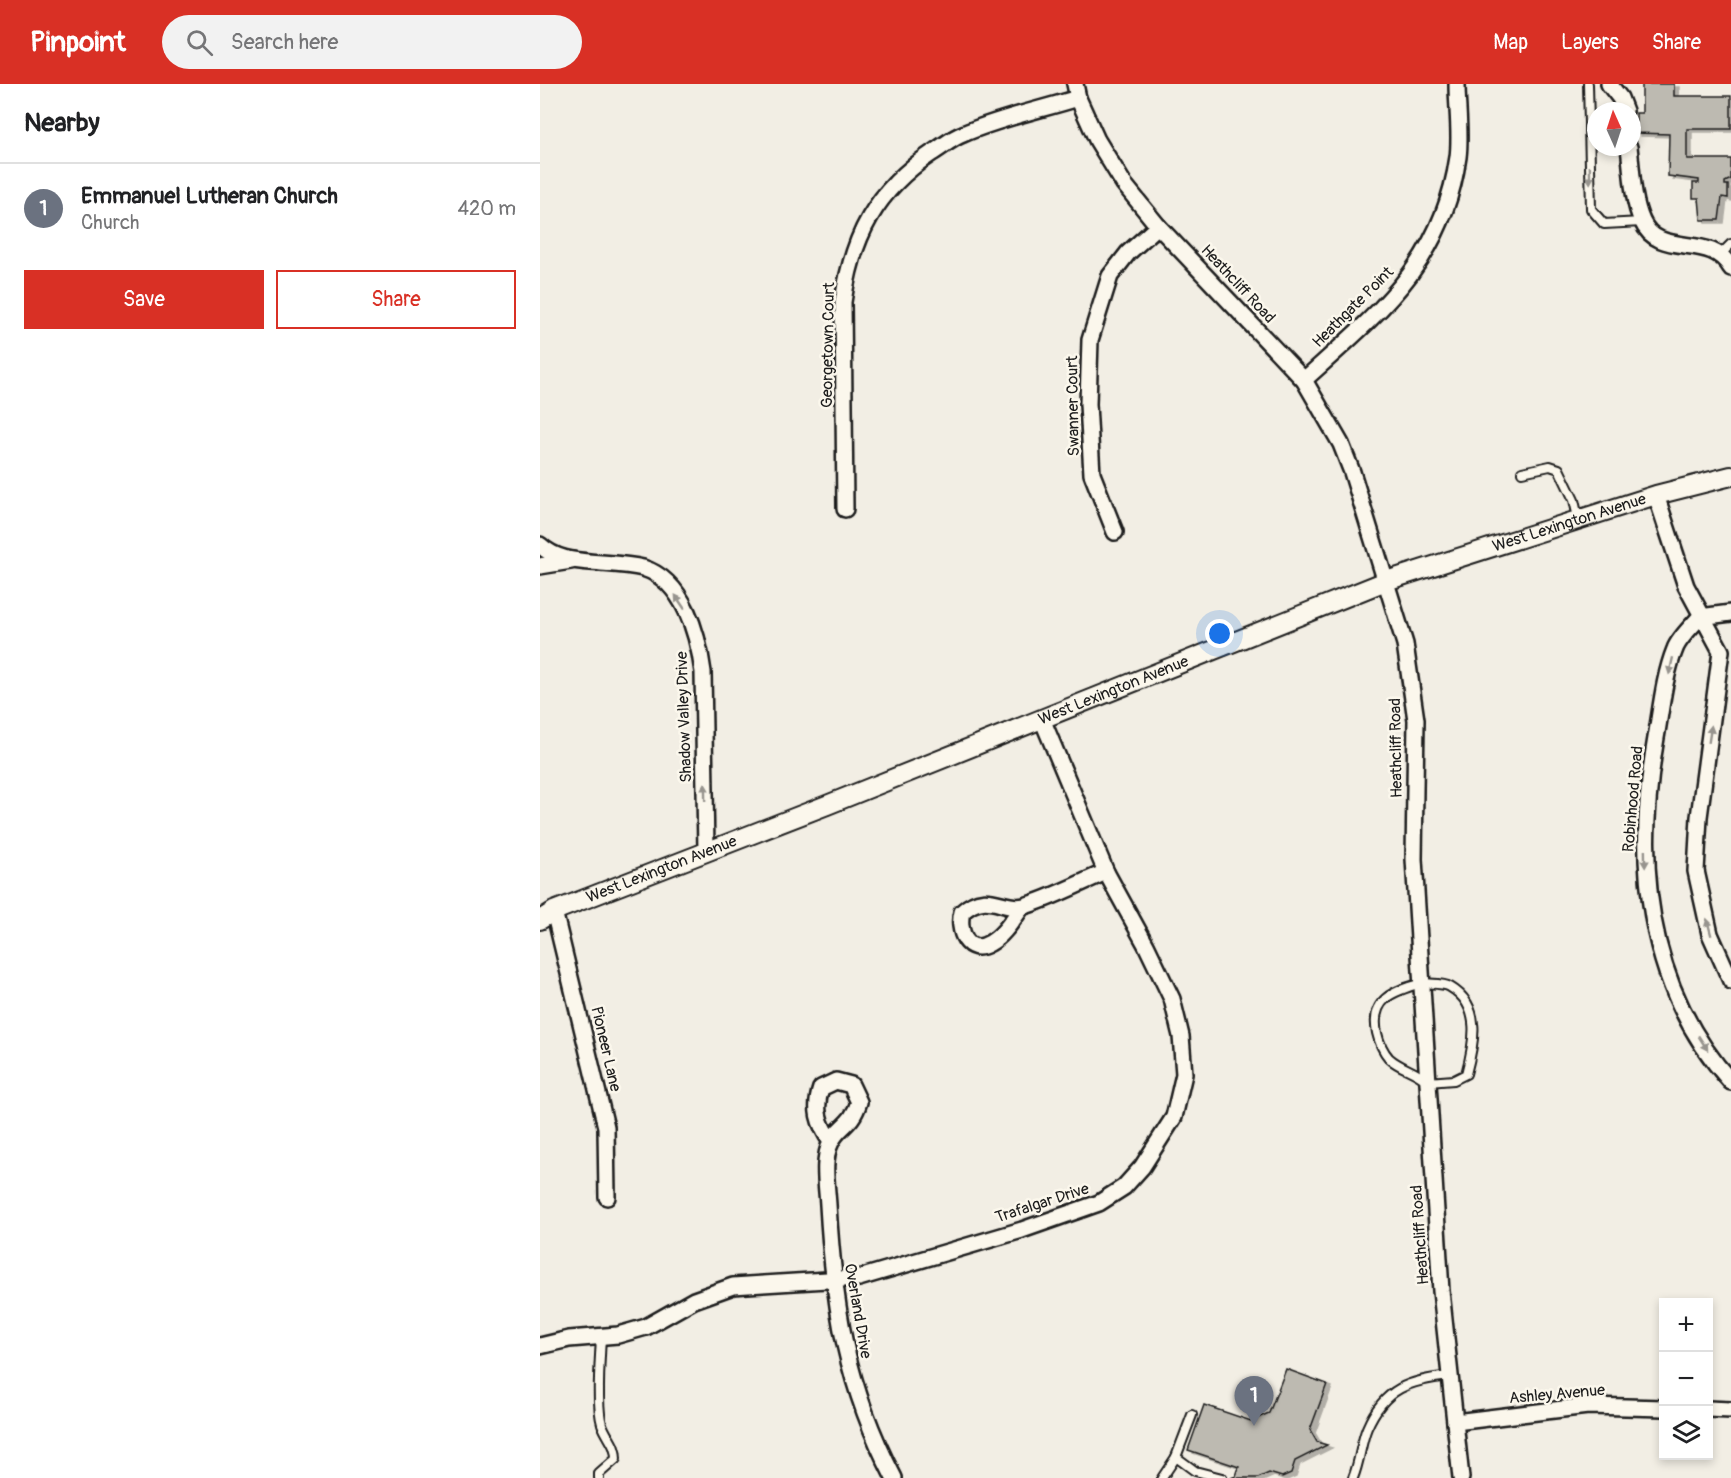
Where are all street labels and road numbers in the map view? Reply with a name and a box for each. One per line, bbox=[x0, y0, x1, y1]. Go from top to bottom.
street label: Heathcliff Road bbox=[1197, 241, 1279, 327]
street label: Heathgate Point bbox=[1308, 262, 1398, 352]
street label: Georgetown Court bbox=[817, 281, 839, 408]
street label: Swanner Court bbox=[1062, 355, 1084, 457]
street label: West Lexington Avenue bbox=[1490, 489, 1649, 556]
street label: Shadow Valley Drive bbox=[672, 651, 696, 783]
street label: West Lexington Avenue bbox=[1035, 651, 1191, 729]
street label: Heathcliff Road bbox=[1385, 698, 1407, 798]
street label: Robinhood Road bbox=[1618, 745, 1648, 853]
street label: West Lexington Avenue bbox=[583, 831, 740, 908]
street label: Pioneer Lane bbox=[586, 1004, 626, 1094]
street label: Trafalgar Drive bbox=[993, 1178, 1092, 1228]
street label: Heathcliff Road bbox=[1407, 1184, 1433, 1286]
street label: Overland Drive bbox=[840, 1262, 876, 1360]
street label: Ashley Avenue bbox=[1508, 1380, 1606, 1408]

